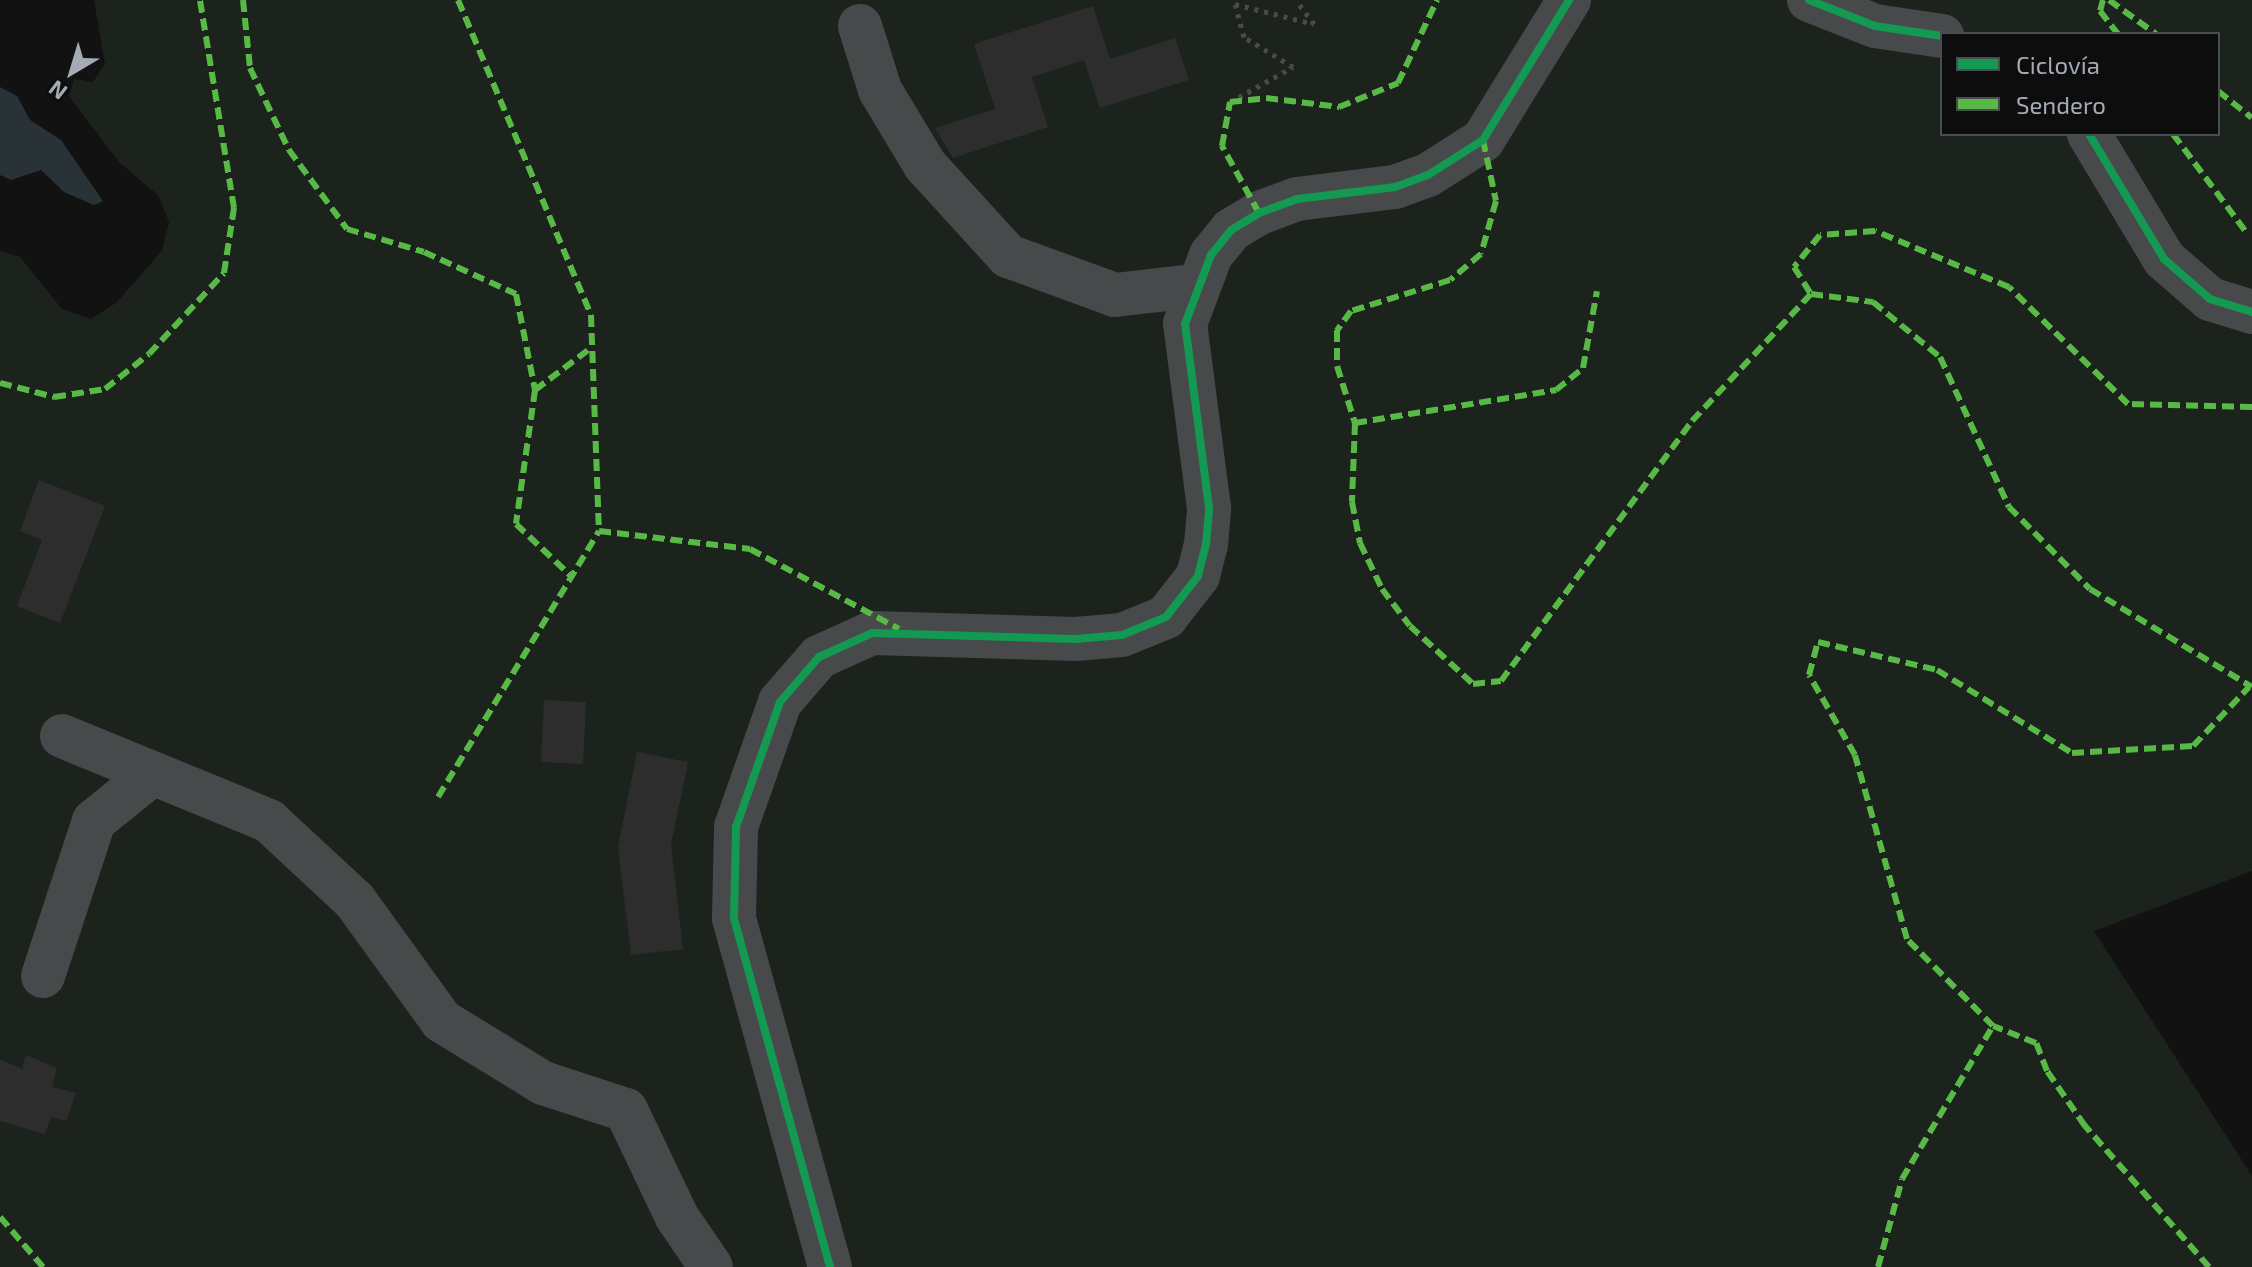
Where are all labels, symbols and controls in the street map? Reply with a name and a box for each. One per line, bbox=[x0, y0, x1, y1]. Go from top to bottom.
north arrow bbox=[32, 32, 112, 112]
legend bbox=[1940, 32, 2220, 136]
text: Ciclovía bbox=[2016, 50, 2100, 79]
text: N bbox=[43, 76, 71, 106]
text: Sendero bbox=[2016, 90, 2106, 119]

